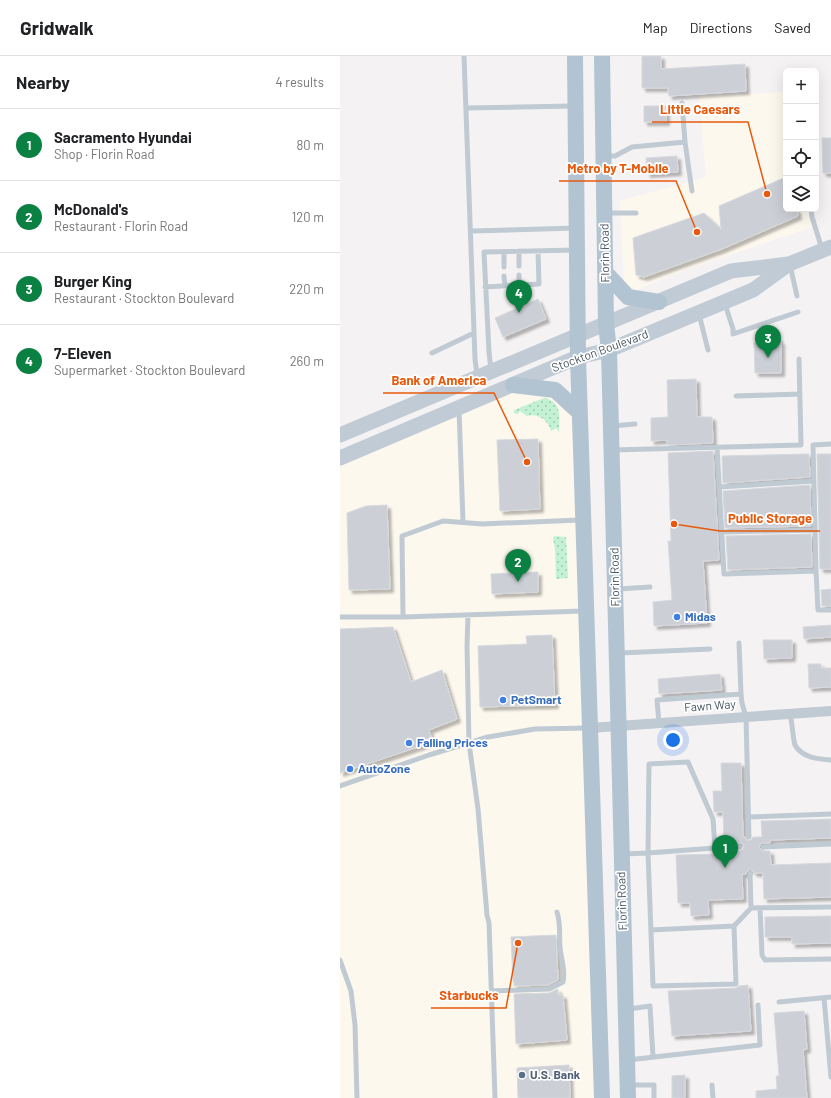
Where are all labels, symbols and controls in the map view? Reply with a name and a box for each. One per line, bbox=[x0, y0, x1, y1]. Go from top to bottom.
text: Gridwalk bbox=[20, 16, 94, 39]
text: Map bbox=[643, 19, 668, 36]
text: Directions bbox=[690, 19, 752, 36]
text: Saved bbox=[774, 19, 811, 36]
map controls bbox=[783, 68, 819, 212]
button: + bbox=[783, 68, 819, 104]
text: Nearby bbox=[16, 72, 70, 92]
text: 4 results bbox=[276, 74, 324, 90]
callout: Little Caesars bbox=[652, 97, 748, 122]
text: Little Caesars bbox=[660, 101, 740, 117]
button: − bbox=[783, 104, 819, 140]
text: Sacramento Hyundai bbox=[54, 128, 192, 146]
text: 1 bbox=[27, 137, 31, 153]
text: 80 m bbox=[297, 137, 324, 153]
button: locate bbox=[783, 140, 819, 176]
text: Shop · Florin Road bbox=[54, 146, 155, 162]
callout: Metro by T-Mobile bbox=[559, 156, 676, 181]
text: Metro by T-Mobile bbox=[567, 160, 669, 176]
button: layers bbox=[783, 176, 819, 212]
text: McDonald's bbox=[54, 200, 128, 218]
text: 2 bbox=[25, 209, 33, 225]
text: 120 m bbox=[292, 209, 324, 225]
text: Restaurant · Florin Road bbox=[54, 218, 188, 234]
street label: Florin Road bbox=[596, 223, 612, 283]
text: Burger King bbox=[54, 272, 132, 290]
pin: 4 bbox=[506, 280, 532, 313]
text: 3 bbox=[25, 281, 33, 297]
text: 220 m bbox=[289, 281, 324, 297]
text: Restaurant · Stockton Boulevard bbox=[54, 290, 234, 306]
pin: 3 bbox=[755, 325, 781, 358]
street label: Stockton Boulevard bbox=[550, 326, 650, 374]
text: 7-Eleven bbox=[54, 344, 111, 362]
text: 4 bbox=[25, 353, 33, 369]
text: 260 m bbox=[290, 353, 324, 369]
text: Supermarket · Stockton Boulevard bbox=[54, 362, 245, 378]
callout: Bank of America bbox=[383, 368, 494, 393]
text: Bank of America bbox=[392, 372, 487, 388]
callout: Public Storage bbox=[720, 506, 820, 531]
text: Public Storage bbox=[728, 510, 812, 526]
street label: Florin Road bbox=[606, 547, 622, 607]
pin: 2 bbox=[505, 549, 531, 582]
place label: Midas bbox=[685, 609, 716, 623]
marker: Midas bbox=[672, 612, 682, 622]
place label: PetSmart bbox=[511, 692, 562, 706]
marker: PetSmart bbox=[498, 695, 508, 705]
street label: Fawn Way bbox=[684, 696, 737, 714]
your location bbox=[663, 730, 683, 750]
place label: Falling Prices bbox=[417, 735, 488, 749]
marker: Falling Prices bbox=[404, 738, 414, 748]
place label: AutoZone bbox=[358, 761, 411, 775]
marker: AutoZone bbox=[345, 764, 355, 774]
pin: 1 bbox=[712, 835, 738, 868]
street label: Florin Road bbox=[613, 871, 629, 931]
callout: Starbucks bbox=[431, 983, 506, 1008]
text: Starbucks bbox=[439, 987, 499, 1003]
place label: U.S. Bank bbox=[530, 1067, 581, 1081]
marker: U.S. Bank bbox=[517, 1070, 527, 1080]

